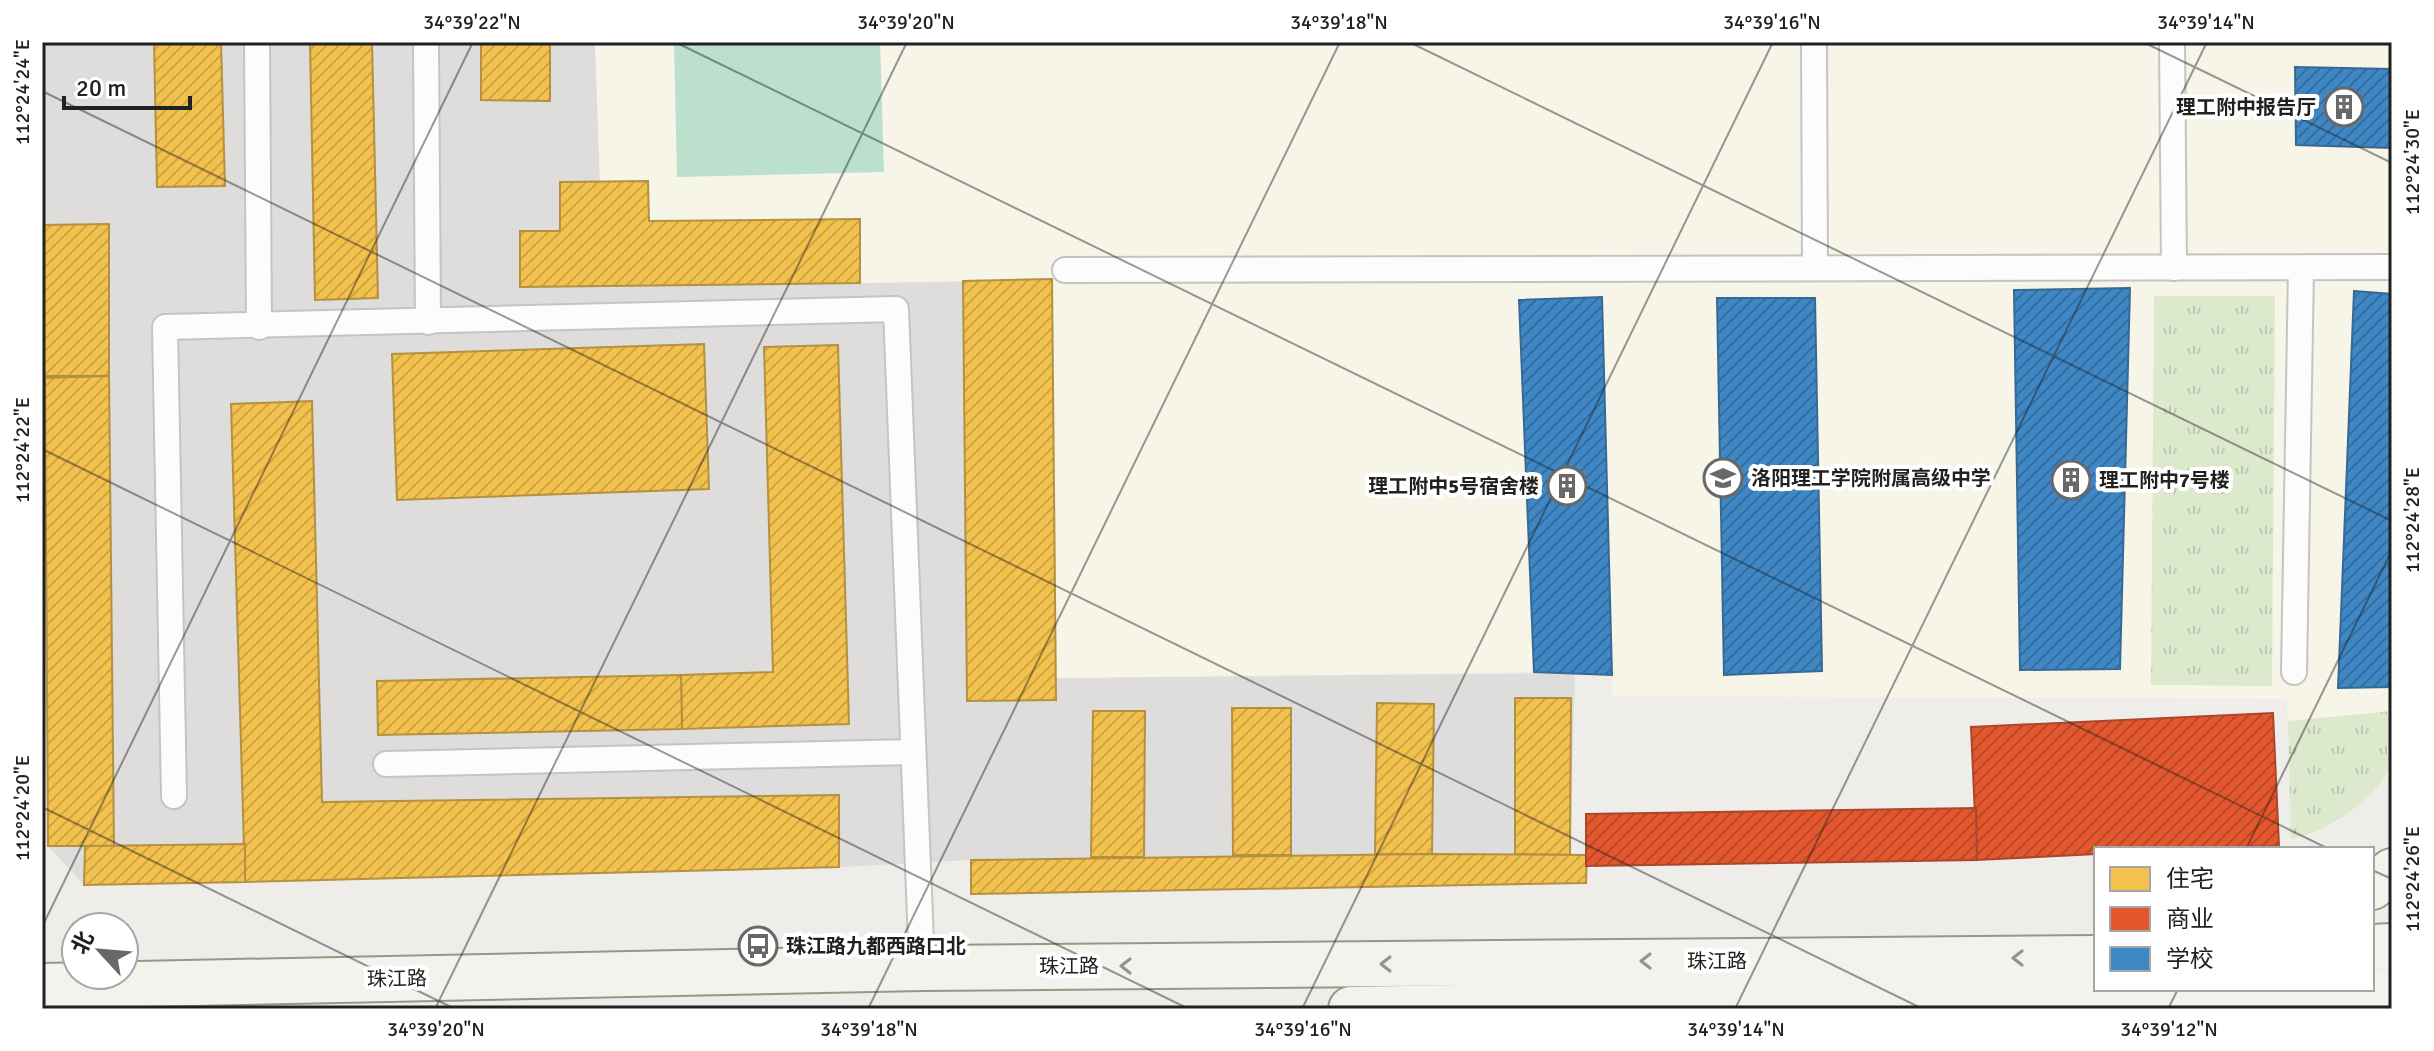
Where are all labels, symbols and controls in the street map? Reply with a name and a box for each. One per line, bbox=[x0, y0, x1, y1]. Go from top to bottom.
text: 34°39'22"N bbox=[423, 10, 521, 35]
text: 34°39'20"N bbox=[857, 10, 955, 35]
text: 34°39'18"N bbox=[1290, 10, 1388, 35]
text: 34°39'16"N bbox=[1723, 10, 1821, 35]
text: 34°39'14"N bbox=[2157, 10, 2255, 35]
text: 112°24'24"E bbox=[10, 39, 35, 145]
scale bar bbox=[64, 60, 190, 110]
text: 20 m bbox=[76, 73, 126, 103]
building icon: 理工附中报告厅 bbox=[2323, 86, 2365, 128]
place label: 理工附中报告厅 bbox=[2176, 95, 2316, 120]
text: 112°24'30"E bbox=[2400, 109, 2425, 215]
text: 112°24'22"E bbox=[10, 397, 35, 503]
school or university icon: 洛阳理工学院附属高级中学 bbox=[1702, 457, 1744, 499]
building icon: 理工附中7号楼 bbox=[2050, 459, 2092, 501]
building icon: 理工附中5号宿舍楼 bbox=[1546, 465, 1588, 507]
place label: 洛阳理工学院附属高级中学 bbox=[1751, 466, 1991, 491]
text: 112°24'28"E bbox=[2400, 467, 2425, 573]
place label: 理工附中7号楼 bbox=[2099, 468, 2230, 493]
place label: 理工附中5号宿舍楼 bbox=[1368, 474, 1539, 499]
text: 112°24'20"E bbox=[10, 755, 35, 861]
text: 112°24'26"E bbox=[2400, 826, 2425, 932]
legend bbox=[2094, 847, 2374, 991]
text: 住宅 bbox=[2166, 864, 2214, 894]
text: 商业 bbox=[2166, 904, 2214, 934]
north arrow bbox=[60, 911, 140, 991]
bus stop icon: 珠江路九都西路口北 bbox=[737, 925, 779, 967]
text: 北 bbox=[66, 927, 99, 958]
place label: 珠江路九都西路口北 bbox=[786, 934, 966, 959]
text: 学校 bbox=[2166, 944, 2214, 974]
street label: 珠江路 bbox=[1687, 949, 1747, 974]
one-way arrow bbox=[2011, 949, 2024, 967]
one-way arrow bbox=[1639, 953, 1652, 970]
street label: 珠江路 bbox=[1039, 954, 1099, 979]
one-way arrow bbox=[1379, 955, 1392, 973]
one-way arrow bbox=[1119, 957, 1132, 975]
street label: 珠江路 bbox=[367, 966, 427, 992]
text: 34°39'20"N bbox=[387, 1017, 485, 1042]
text: 34°39'18"N bbox=[820, 1017, 918, 1042]
text: 34°39'16"N bbox=[1254, 1017, 1352, 1042]
text: 34°39'14"N bbox=[1687, 1017, 1785, 1042]
text: 34°39'12"N bbox=[2120, 1017, 2218, 1042]

